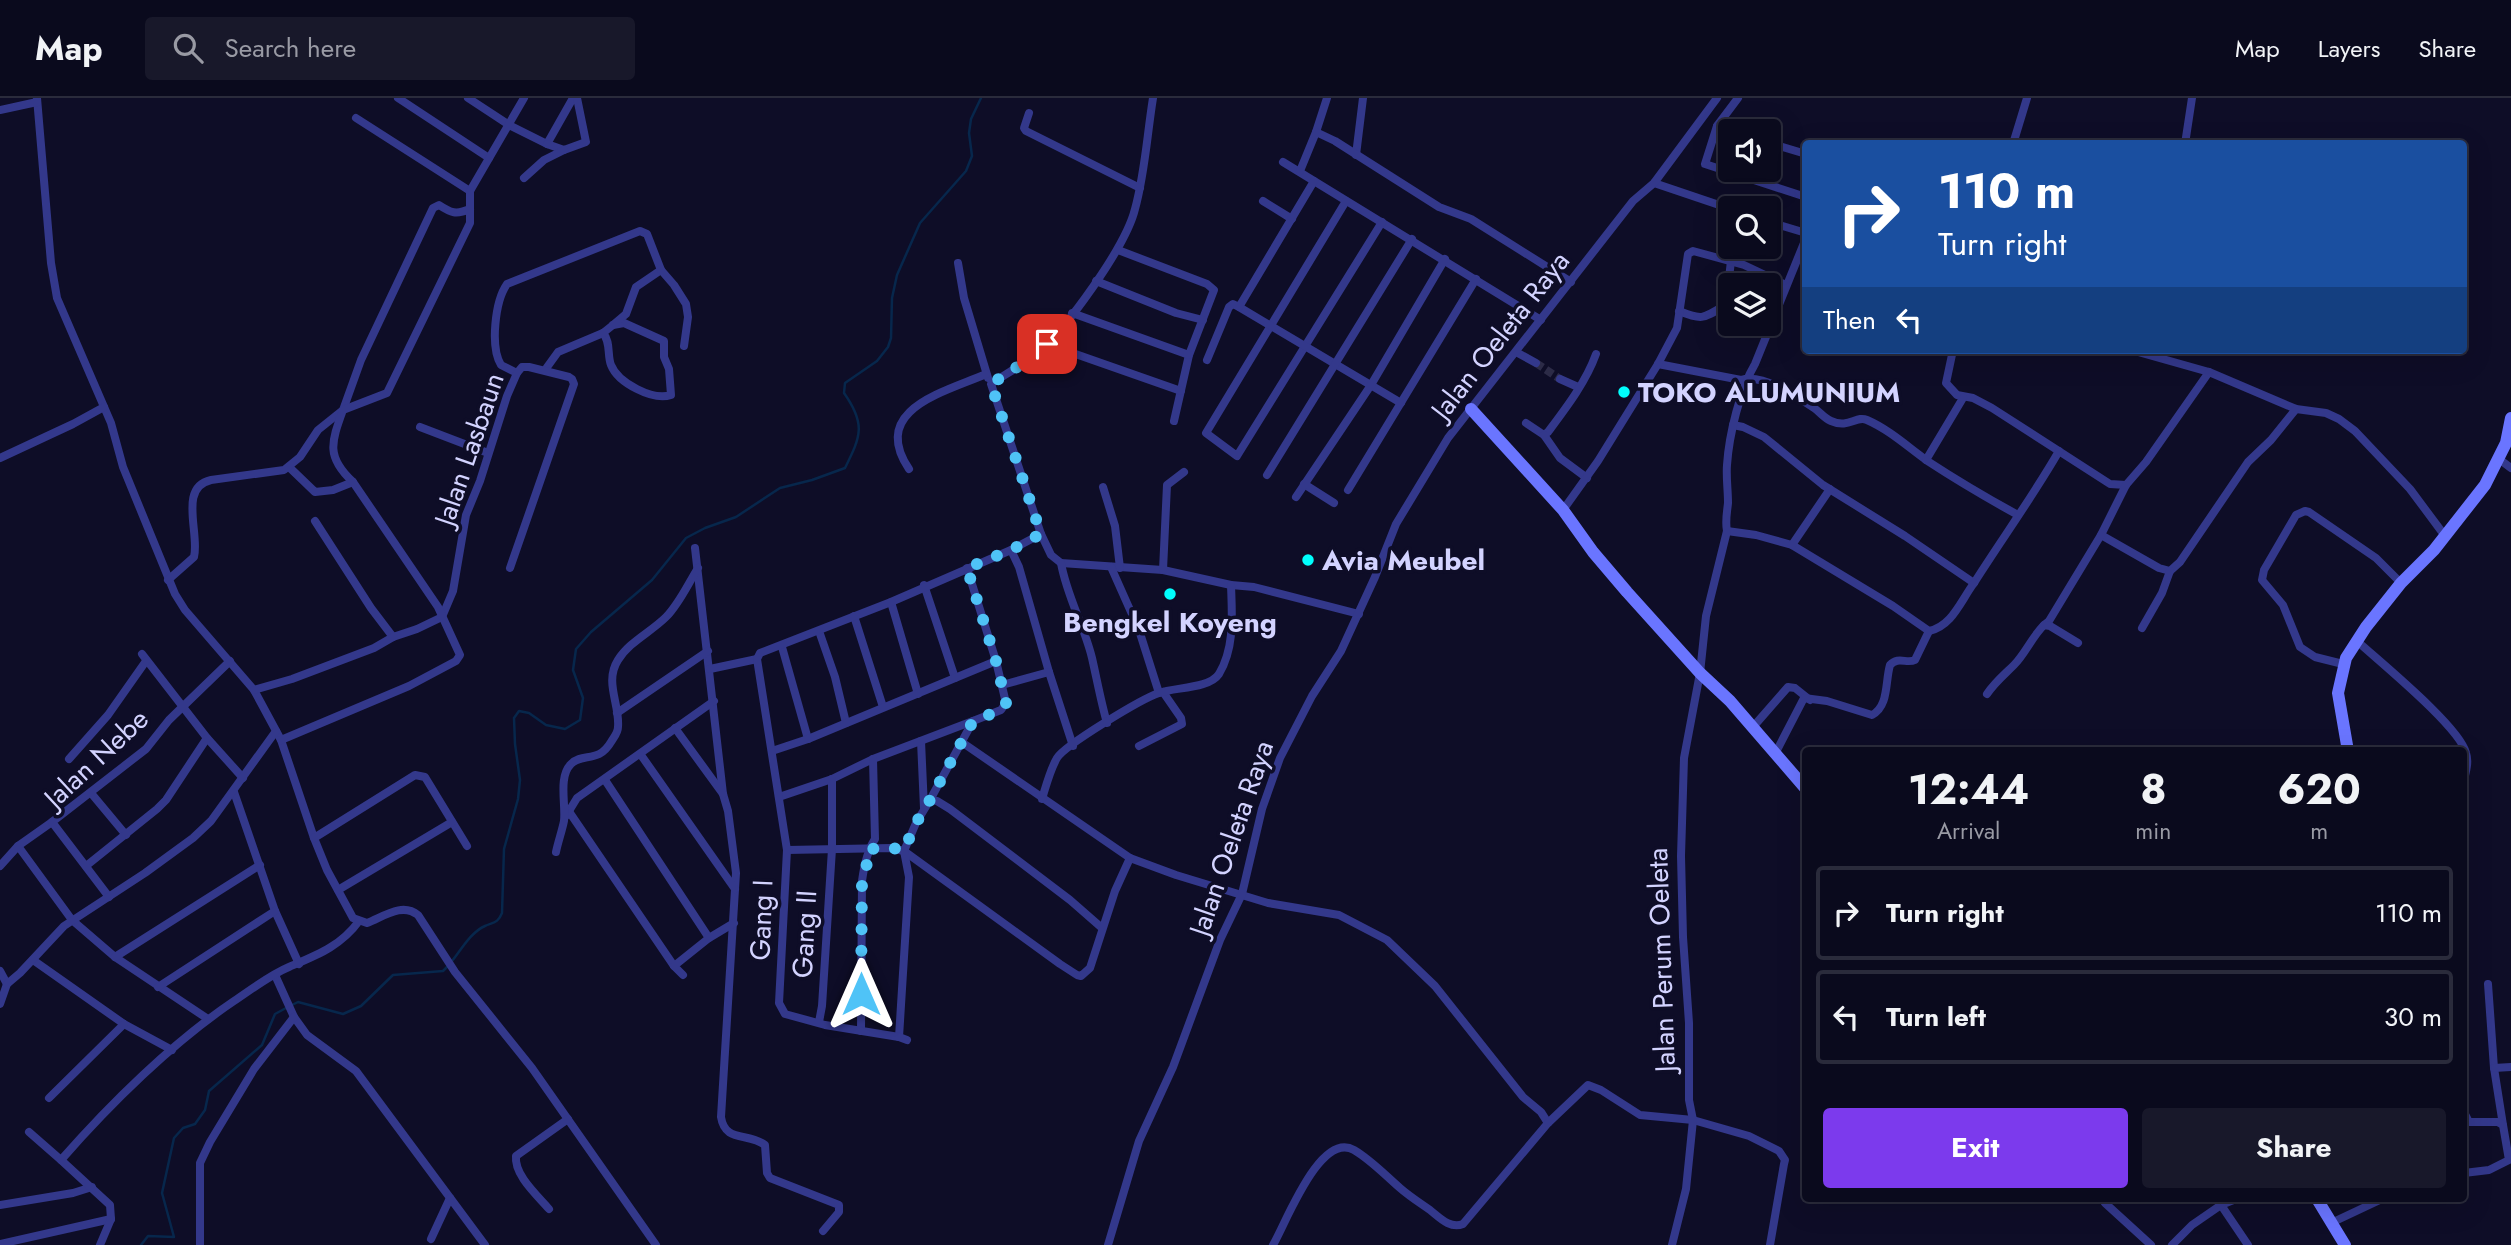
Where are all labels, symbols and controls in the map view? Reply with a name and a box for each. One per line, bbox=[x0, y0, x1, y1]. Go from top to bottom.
search box bbox=[145, 17, 635, 80]
text: Map bbox=[35, 25, 103, 72]
icon: search bbox=[169, 29, 207, 67]
text: Search here bbox=[225, 29, 356, 67]
text: Map bbox=[2235, 31, 2280, 66]
text: Layers bbox=[2318, 31, 2380, 66]
text: Share bbox=[2418, 31, 2476, 66]
map controls bbox=[1718, 119, 1781, 336]
button: sound bbox=[1718, 119, 1781, 182]
text: 110 m bbox=[1938, 156, 2075, 226]
icon: right bbox=[1823, 168, 1914, 259]
button: search bbox=[1718, 196, 1781, 259]
text: Turn right bbox=[1938, 221, 2067, 267]
street label: Jalan Oeleta Raya bbox=[1419, 242, 1579, 431]
button: layers bbox=[1718, 273, 1781, 336]
text: Then bbox=[1823, 301, 1876, 339]
icon: left bbox=[1890, 301, 1928, 339]
pin bbox=[1017, 314, 1077, 374]
icon: arrive bbox=[1028, 325, 1066, 363]
street label: Jalan Lasbaun bbox=[423, 367, 515, 535]
place label: TOKO ALUMUNIUM bbox=[1638, 372, 1900, 413]
marker: TOKO ALUMUNIUM bbox=[1616, 384, 1632, 400]
place label: Avia Meubel bbox=[1321, 540, 1485, 581]
marker: Avia Meubel bbox=[1300, 552, 1316, 568]
marker: Bengkel Koyeng bbox=[1162, 586, 1178, 602]
place label: Bengkel Koyeng bbox=[1063, 602, 1277, 643]
street label: Jalan Nebe bbox=[32, 699, 158, 820]
street label: Jalan Oeleta Raya bbox=[1178, 735, 1284, 945]
text: 12:44 bbox=[1908, 759, 2029, 820]
text: 8 bbox=[2140, 759, 2166, 820]
text: 620 bbox=[2277, 759, 2361, 820]
text: Arrival bbox=[1937, 814, 2000, 848]
text: min bbox=[2135, 814, 2171, 848]
text: m bbox=[2310, 814, 2328, 848]
street label: Jalan Perum Oeleta bbox=[1637, 847, 1686, 1077]
street label: Gang I bbox=[740, 879, 783, 961]
street label: Gang II bbox=[782, 889, 827, 979]
icon: right bbox=[1827, 894, 1865, 932]
text: Turn right bbox=[1886, 894, 2004, 932]
text: 110 m bbox=[2375, 894, 2442, 932]
position arrow bbox=[824, 957, 898, 1031]
icon: left bbox=[1827, 998, 1865, 1036]
text: Turn left bbox=[1886, 998, 1986, 1036]
text: 30 m bbox=[2384, 998, 2442, 1036]
button: Exit bbox=[1823, 1108, 2128, 1188]
button: Share bbox=[2142, 1108, 2446, 1188]

